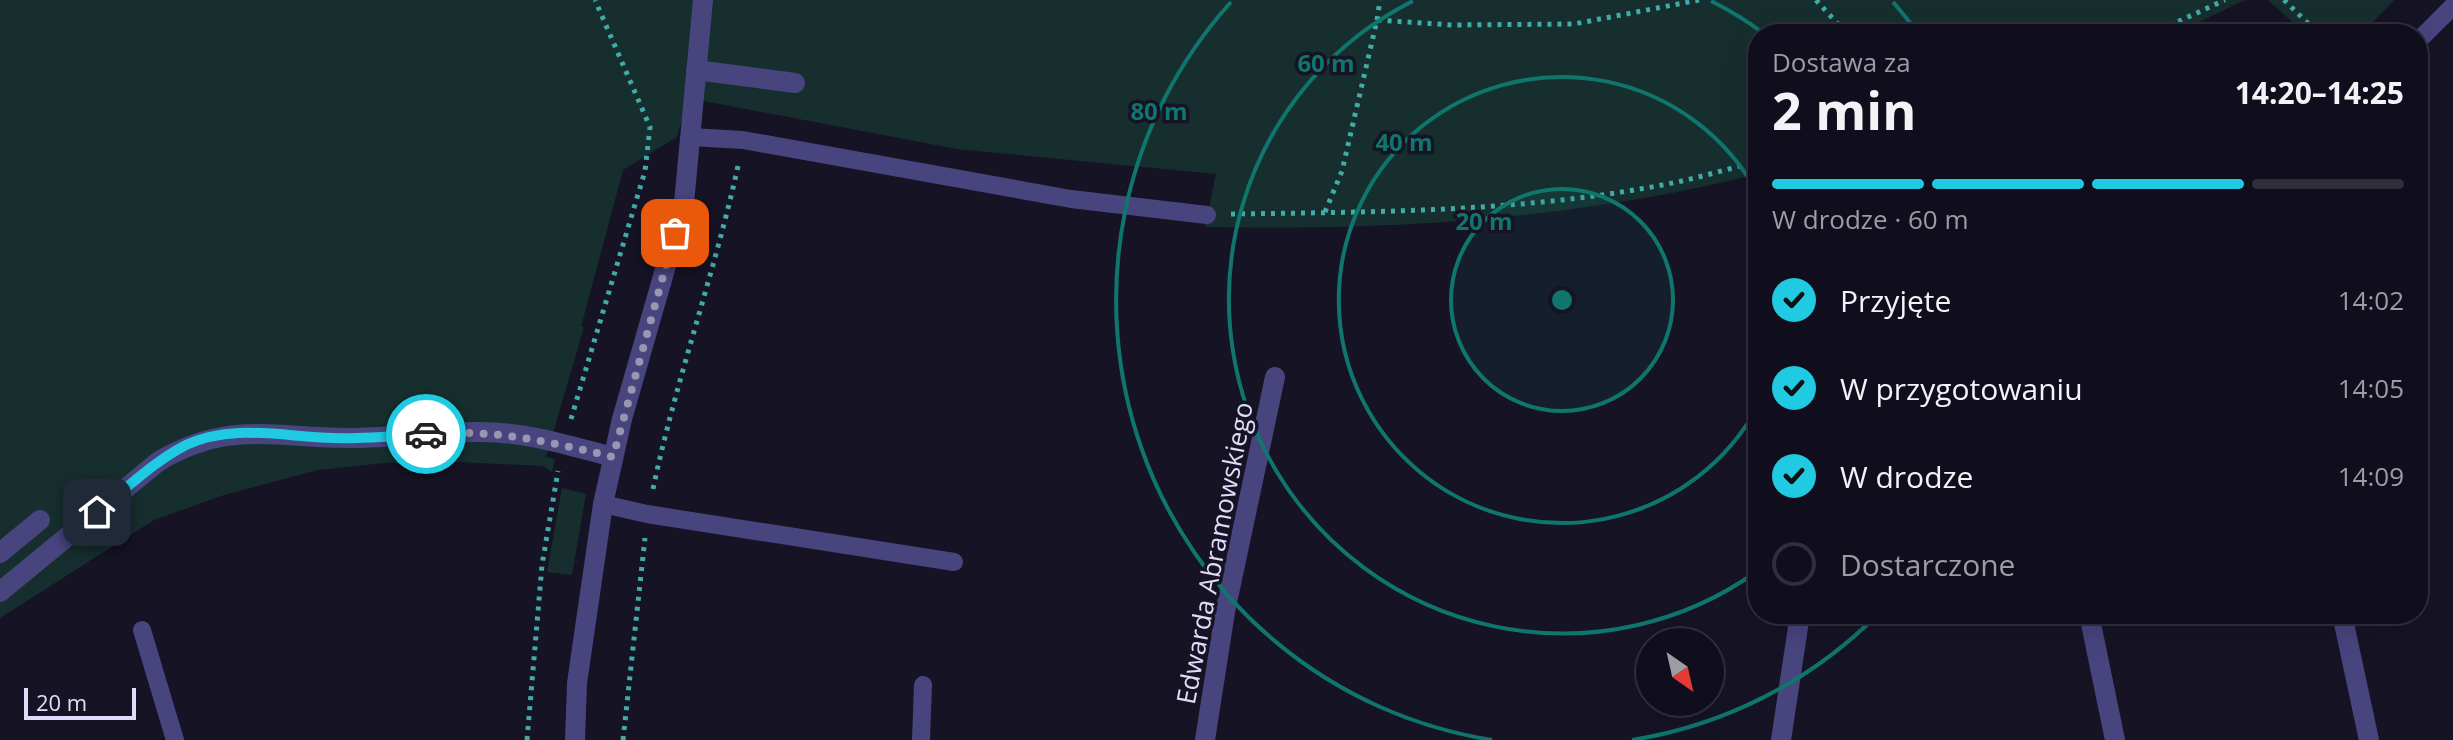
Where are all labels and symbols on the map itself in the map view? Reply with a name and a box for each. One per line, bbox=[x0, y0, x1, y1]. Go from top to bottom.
text: 60 m bbox=[1297, 46, 1355, 79]
text: 80 m bbox=[1130, 94, 1188, 127]
text: 40 m bbox=[1375, 125, 1433, 158]
pin bbox=[641, 199, 709, 267]
text: 20 m bbox=[1455, 204, 1513, 237]
centre of rings bbox=[1548, 286, 1576, 314]
courier bbox=[386, 394, 466, 474]
street label: Edwarda Abramowskiego bbox=[1167, 399, 1261, 707]
pin bbox=[63, 478, 131, 546]
north arrow bbox=[1636, 628, 1724, 716]
scale bar bbox=[24, 684, 136, 720]

